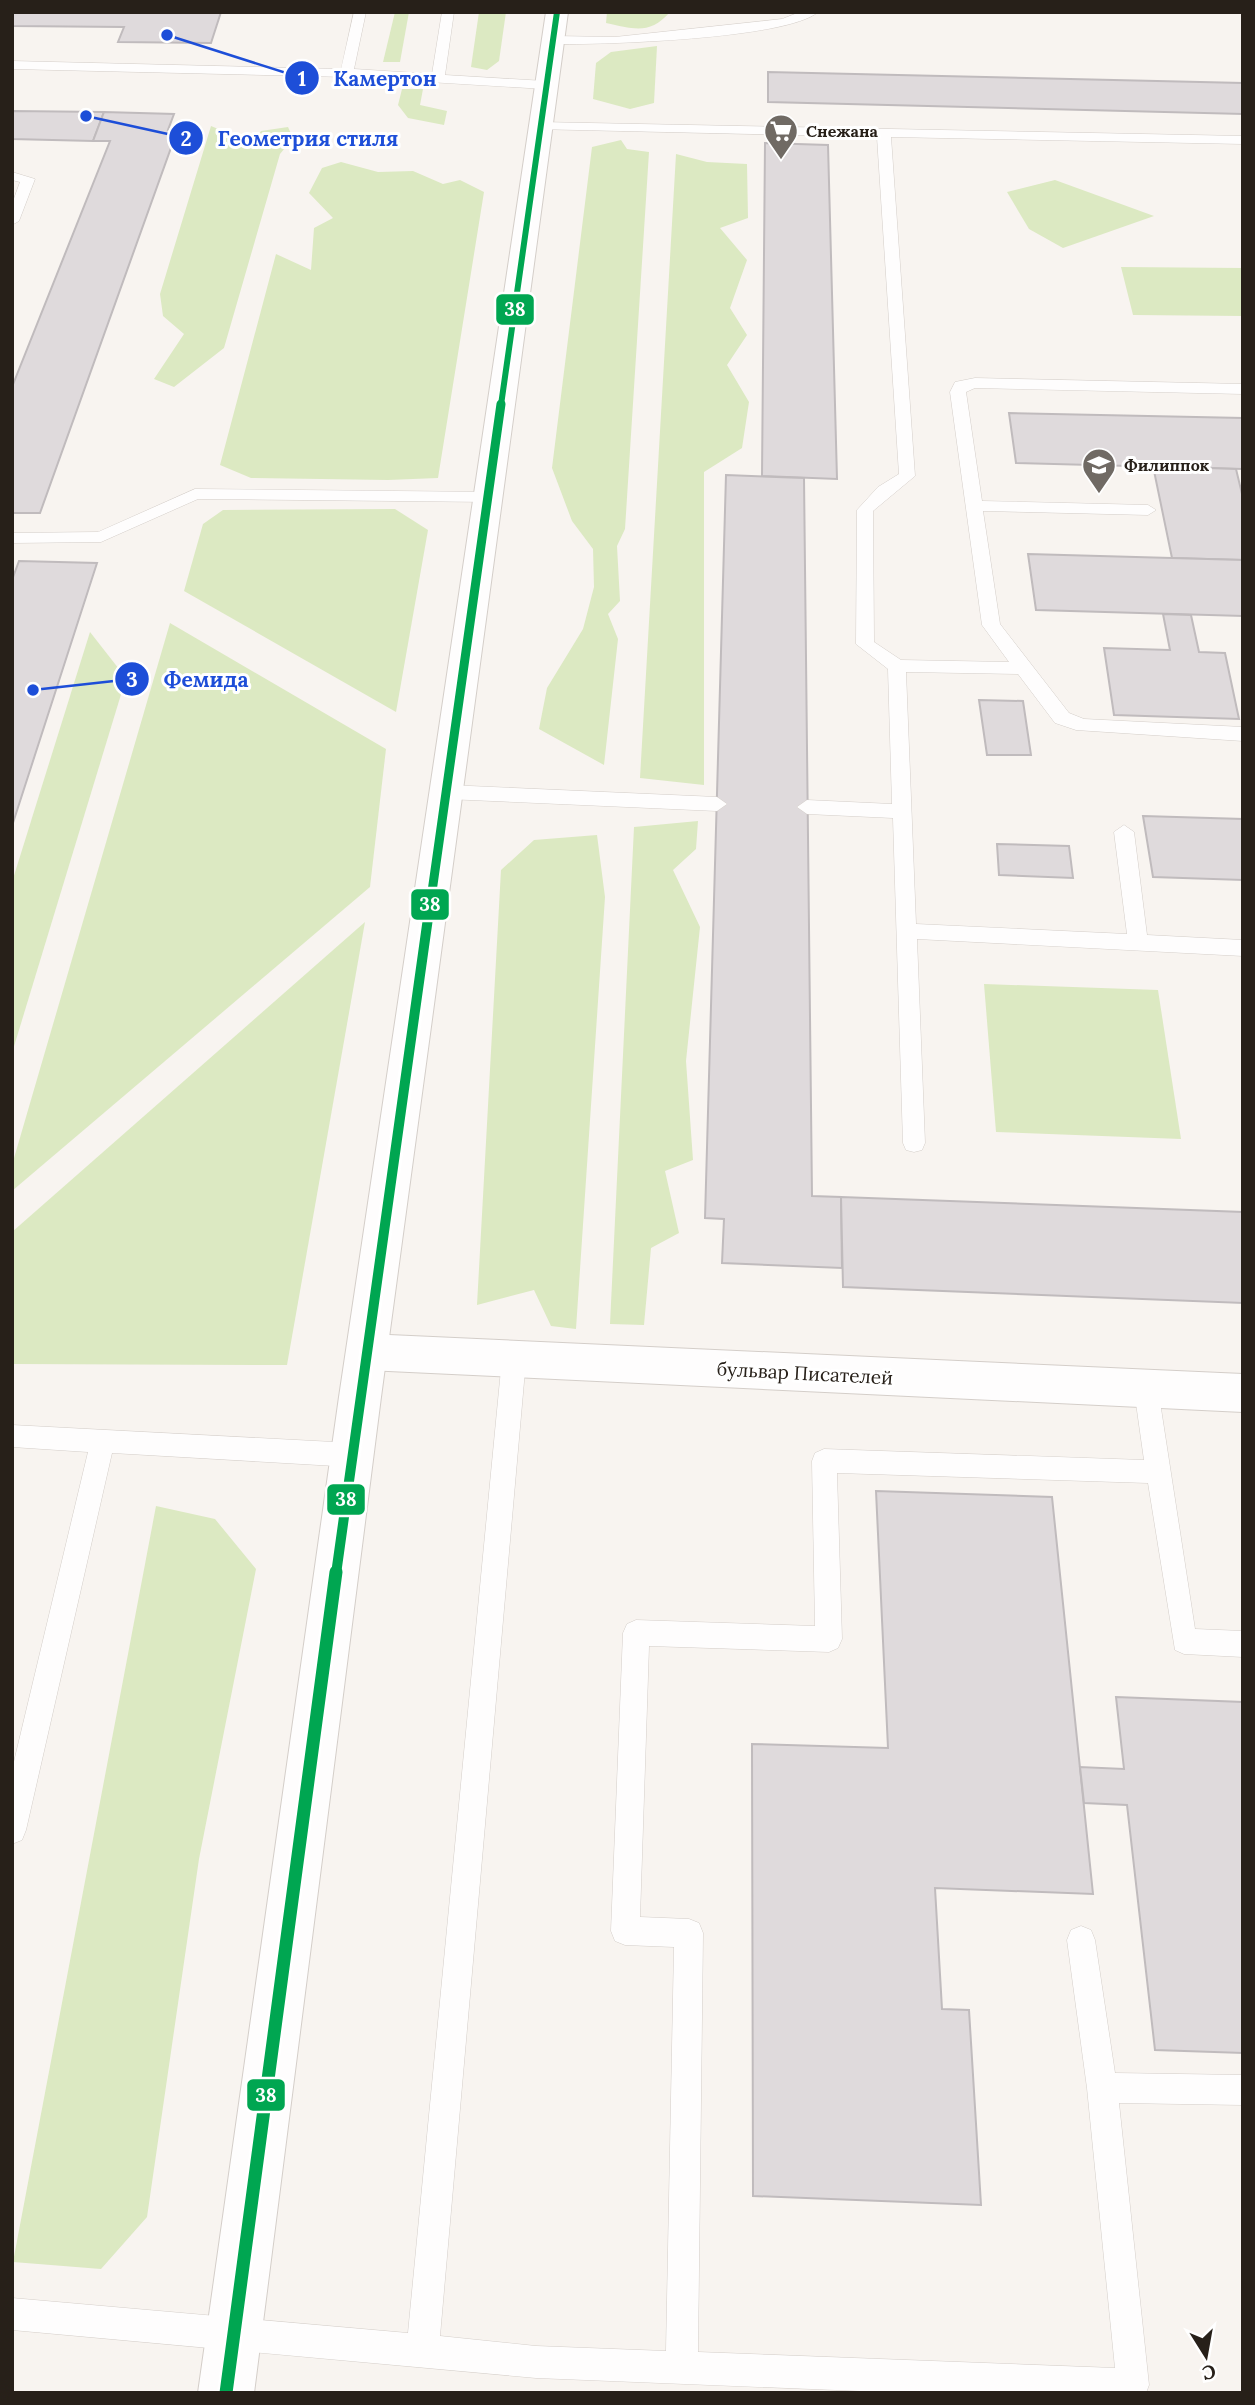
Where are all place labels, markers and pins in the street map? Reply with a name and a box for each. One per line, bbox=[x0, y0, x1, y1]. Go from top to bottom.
callout: Камертон bbox=[284, 57, 451, 99]
supermarket icon: Снежана bbox=[762, 112, 800, 161]
callout: Геометрия стиля bbox=[168, 117, 412, 159]
place label: Снежана bbox=[806, 121, 879, 141]
school or university icon: Филиппок bbox=[1080, 446, 1118, 495]
place label: Филиппок bbox=[1124, 455, 1210, 475]
callout: Фемида bbox=[114, 658, 262, 700]

